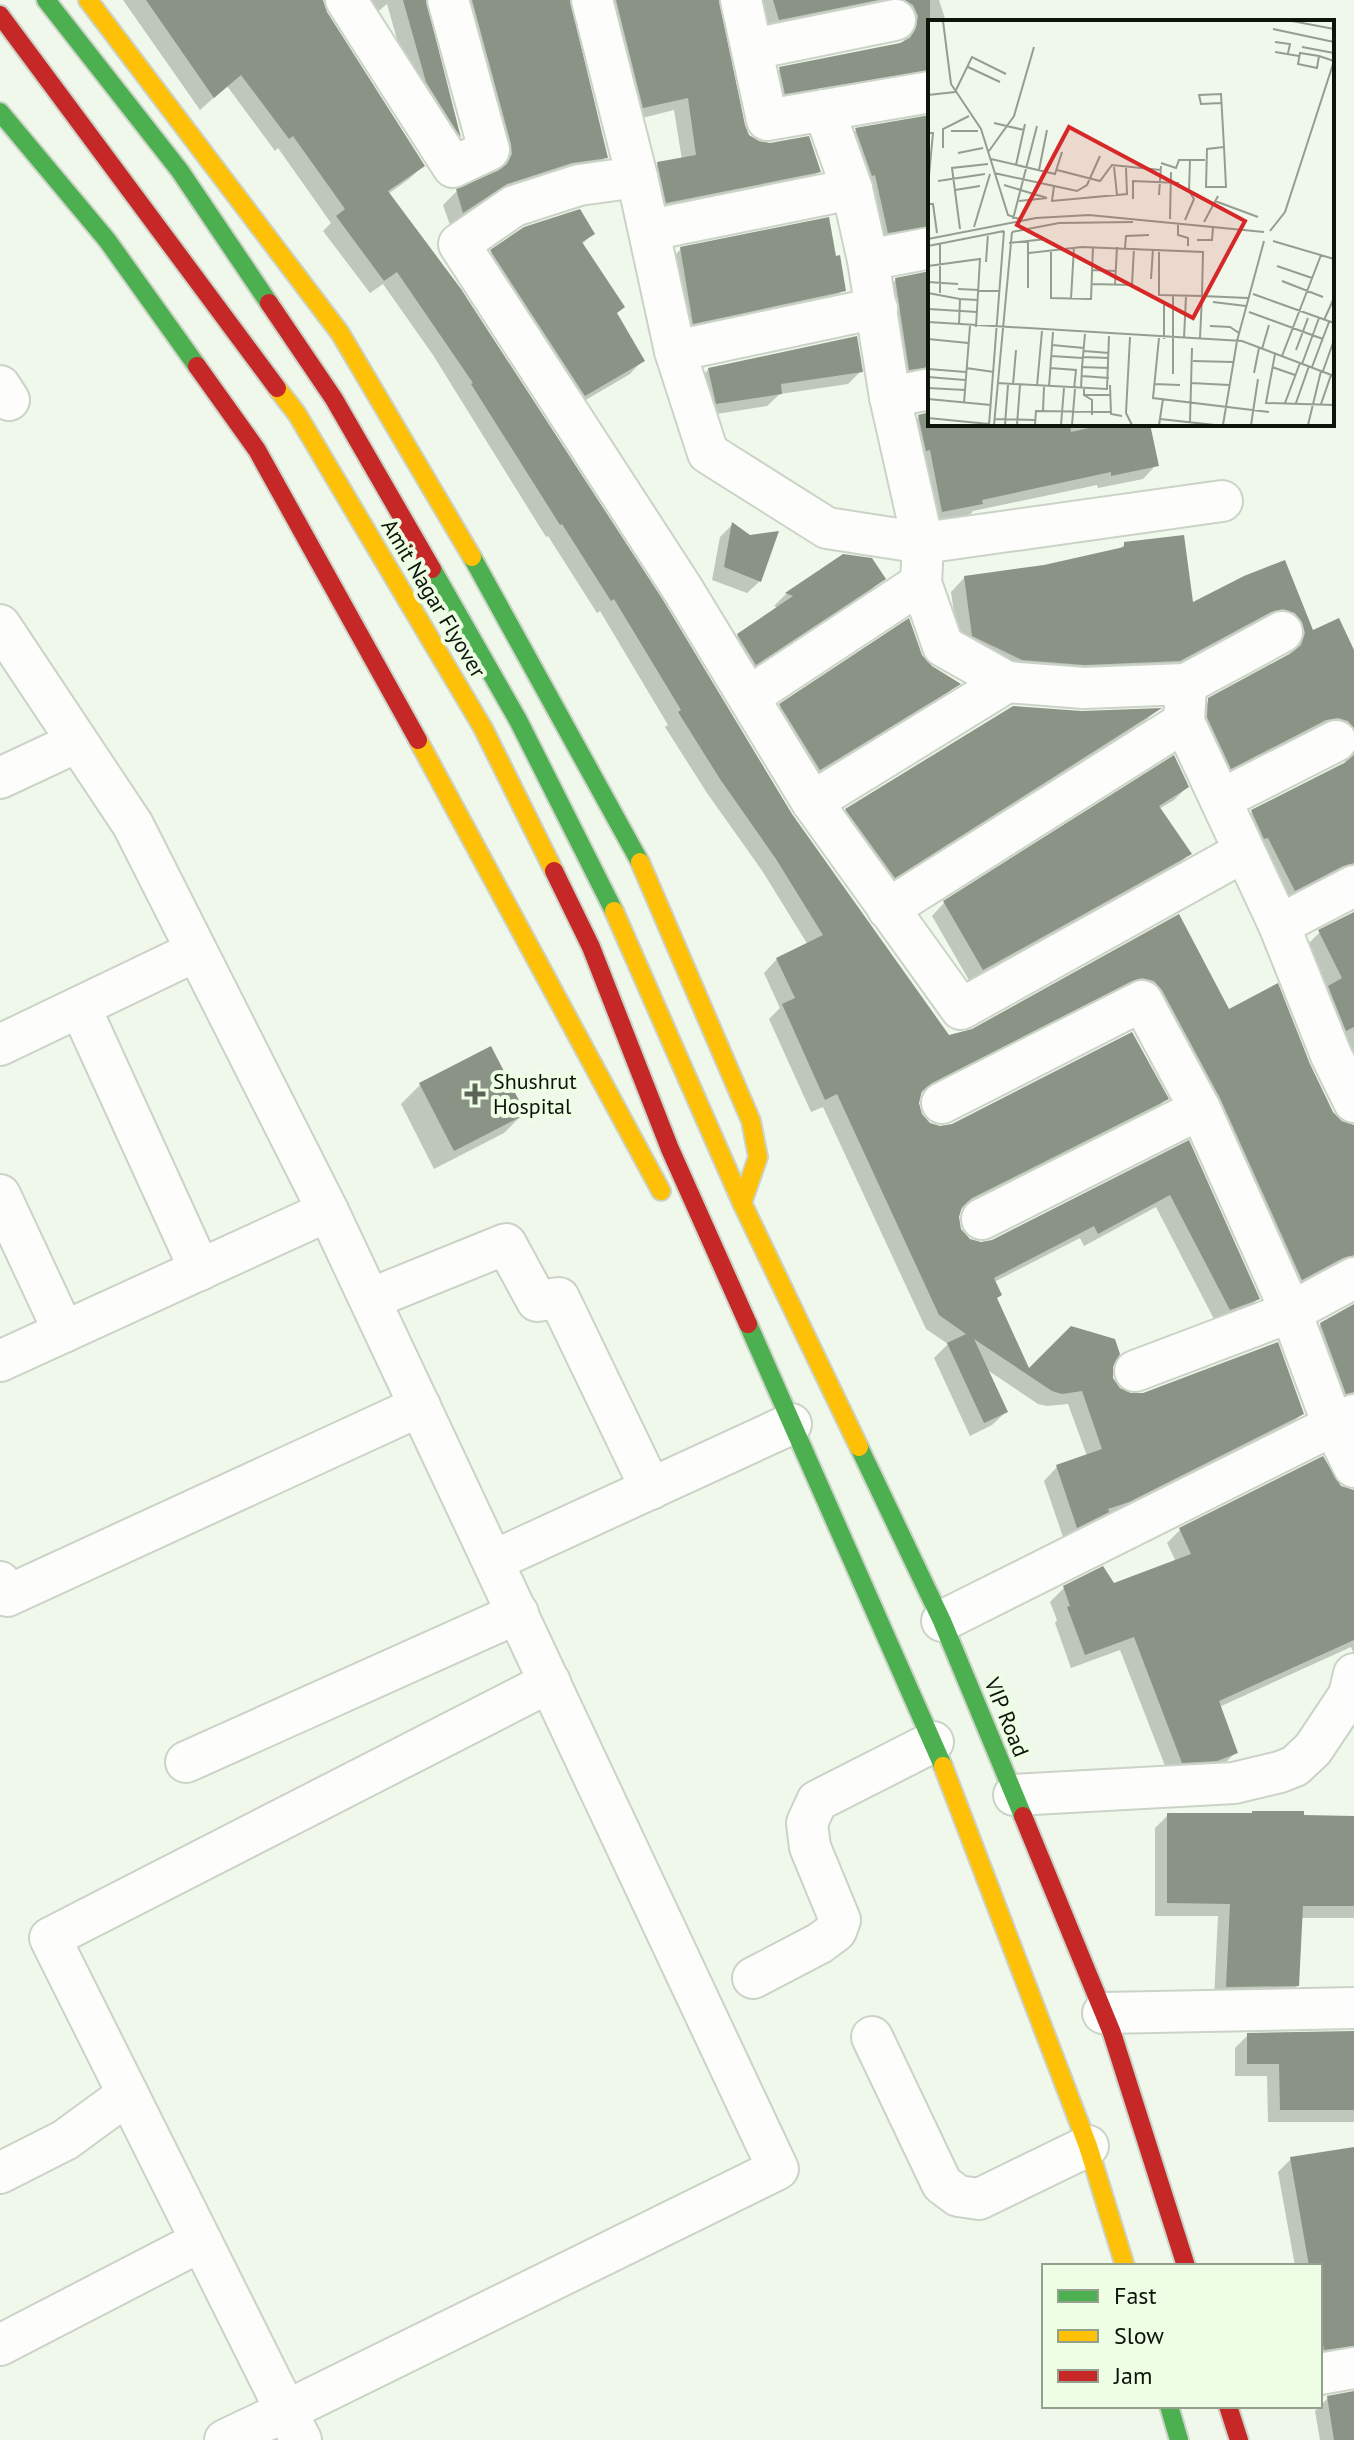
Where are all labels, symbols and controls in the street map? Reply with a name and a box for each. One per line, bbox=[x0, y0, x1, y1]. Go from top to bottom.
inset map bbox=[928, 20, 1334, 426]
street label: Amit Nagar Flyover bbox=[376, 514, 493, 683]
place label: Shushrut Hospital bbox=[493, 1067, 577, 1120]
marker: Shushrut Hospital bbox=[464, 1083, 486, 1105]
street label: VIP Road bbox=[978, 1672, 1035, 1761]
legend bbox=[1042, 2264, 1322, 2408]
text: Fast bbox=[1114, 2280, 1157, 2311]
text: Slow bbox=[1114, 2320, 1164, 2351]
text: Jam bbox=[1113, 2360, 1152, 2391]

